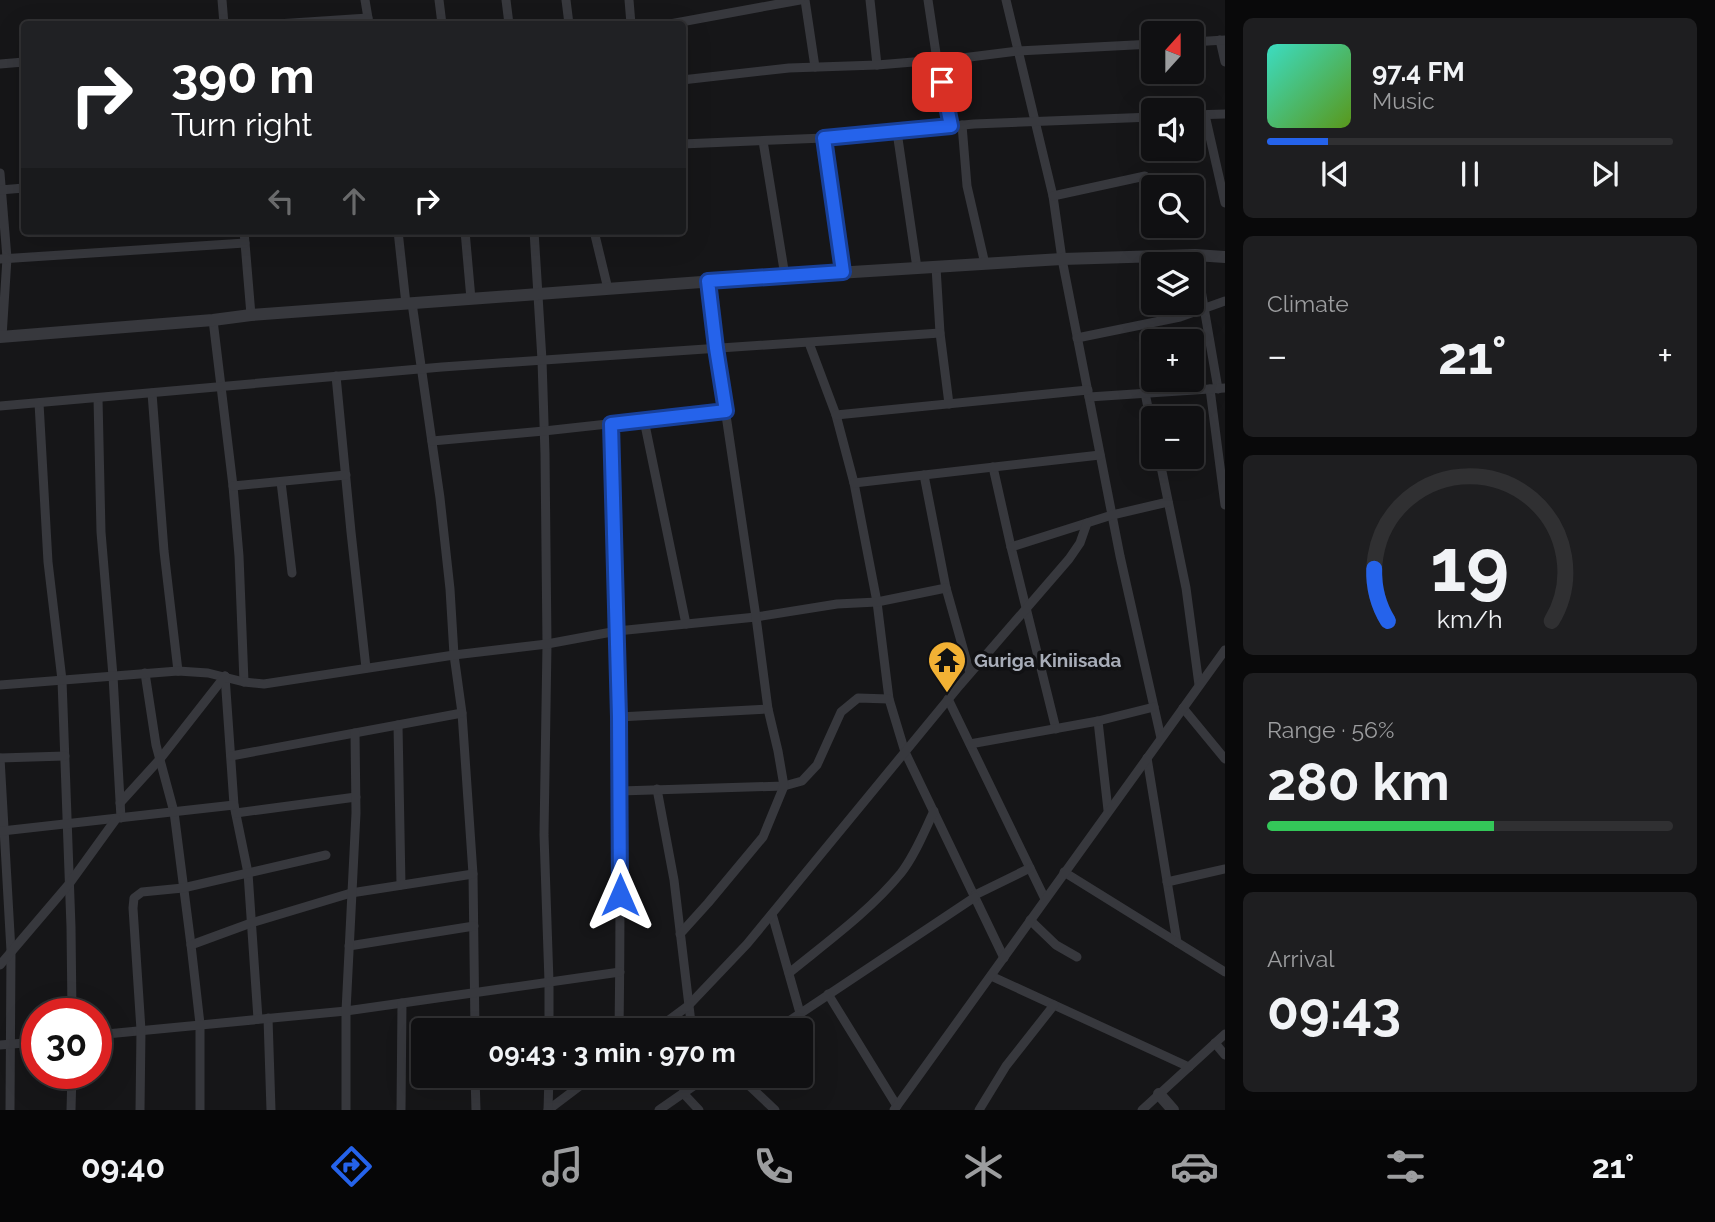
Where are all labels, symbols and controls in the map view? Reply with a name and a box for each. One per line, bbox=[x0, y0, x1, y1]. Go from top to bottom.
north arrow bbox=[1141, 21, 1204, 84]
map controls bbox=[1141, 21, 1204, 469]
text: 390 m bbox=[171, 47, 315, 104]
icon: right bbox=[56, 49, 147, 140]
pin bbox=[912, 52, 972, 112]
text: 97.4 FM bbox=[1372, 57, 1465, 87]
icon: arrive bbox=[923, 63, 961, 101]
text: Music bbox=[1372, 87, 1435, 114]
button: sound bbox=[1141, 98, 1204, 161]
text: Turn right bbox=[171, 106, 312, 143]
icon: previous bbox=[1316, 155, 1354, 193]
icon: pause bbox=[1451, 155, 1489, 193]
icon: next bbox=[1586, 155, 1624, 193]
button: search bbox=[1141, 175, 1204, 238]
icon: left bbox=[262, 182, 300, 220]
icon: ahead bbox=[335, 182, 373, 220]
icon: right bbox=[408, 182, 446, 220]
button: layers bbox=[1141, 252, 1204, 315]
text: Climate bbox=[1267, 290, 1349, 317]
text: 21° bbox=[1438, 325, 1507, 386]
button: + bbox=[1141, 329, 1204, 392]
text: − bbox=[1267, 333, 1287, 378]
text: + bbox=[1657, 333, 1673, 378]
button: − bbox=[1141, 406, 1204, 469]
text: 19 bbox=[1431, 523, 1509, 608]
text: km/h bbox=[1437, 604, 1503, 634]
temple icon: Guriga Kiniisada bbox=[926, 639, 968, 694]
place label: Guriga Kiniisada bbox=[974, 649, 1121, 671]
text: Range · 56% bbox=[1267, 716, 1394, 743]
text: 280 km bbox=[1267, 751, 1450, 812]
position arrow bbox=[583, 858, 657, 932]
text: Arrival bbox=[1267, 945, 1334, 972]
text: 09:43 bbox=[1267, 980, 1401, 1041]
speed limit sign: 30 bbox=[21, 998, 112, 1089]
text: 09:43 · 3 min · 970 m bbox=[488, 1038, 736, 1068]
icon: directions bbox=[327, 1142, 376, 1191]
icon: music bbox=[538, 1142, 587, 1191]
icon: phone bbox=[749, 1142, 798, 1191]
icon: climate bbox=[959, 1142, 1008, 1191]
icon: car bbox=[1170, 1142, 1219, 1191]
icon: filters bbox=[1381, 1142, 1430, 1191]
text: 09:40 bbox=[81, 1148, 165, 1185]
text: 21° bbox=[1592, 1148, 1634, 1185]

